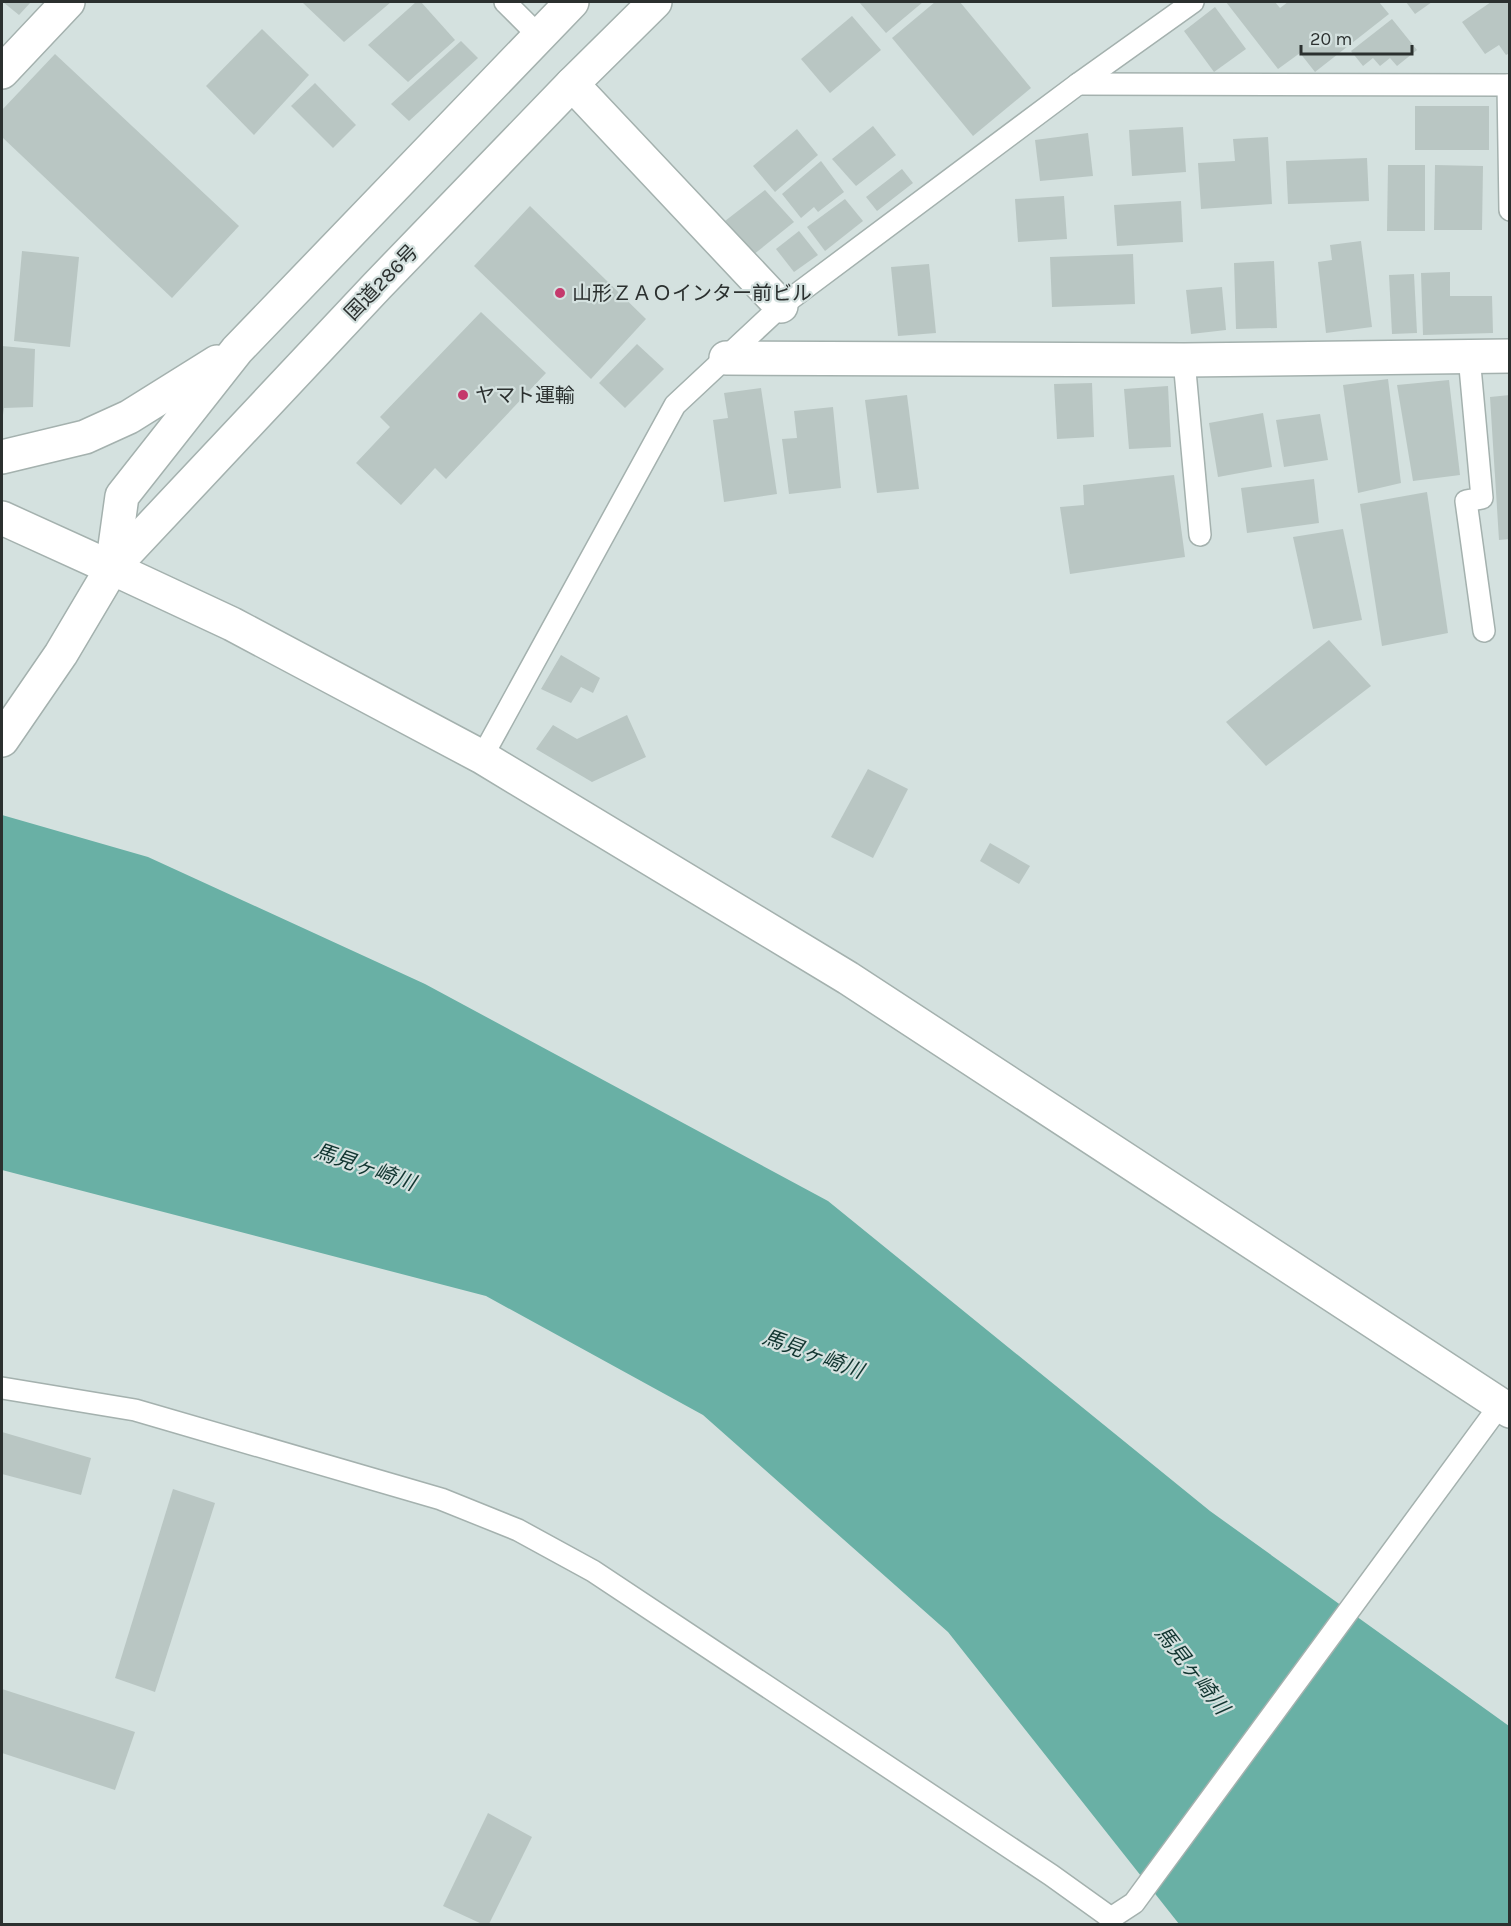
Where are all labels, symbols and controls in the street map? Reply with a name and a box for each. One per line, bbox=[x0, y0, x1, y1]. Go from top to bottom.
scale bar bbox=[1301, 18, 1412, 56]
text: 20 m bbox=[1310, 28, 1352, 50]
street label: 国道286号 bbox=[340, 240, 423, 325]
place label: 山形ＺＡＯインター前ビル bbox=[572, 282, 812, 305]
marker: 山形ＺＡＯインター前ビル bbox=[553, 286, 567, 300]
place label: ヤマト運輸 bbox=[475, 384, 575, 407]
marker: ヤマト運輸 bbox=[456, 388, 470, 402]
water label: 馬見ヶ崎川 bbox=[311, 1139, 420, 1196]
water label: 馬見ヶ崎川 bbox=[760, 1325, 868, 1384]
water label: 馬見ヶ崎川 bbox=[1150, 1621, 1235, 1720]

